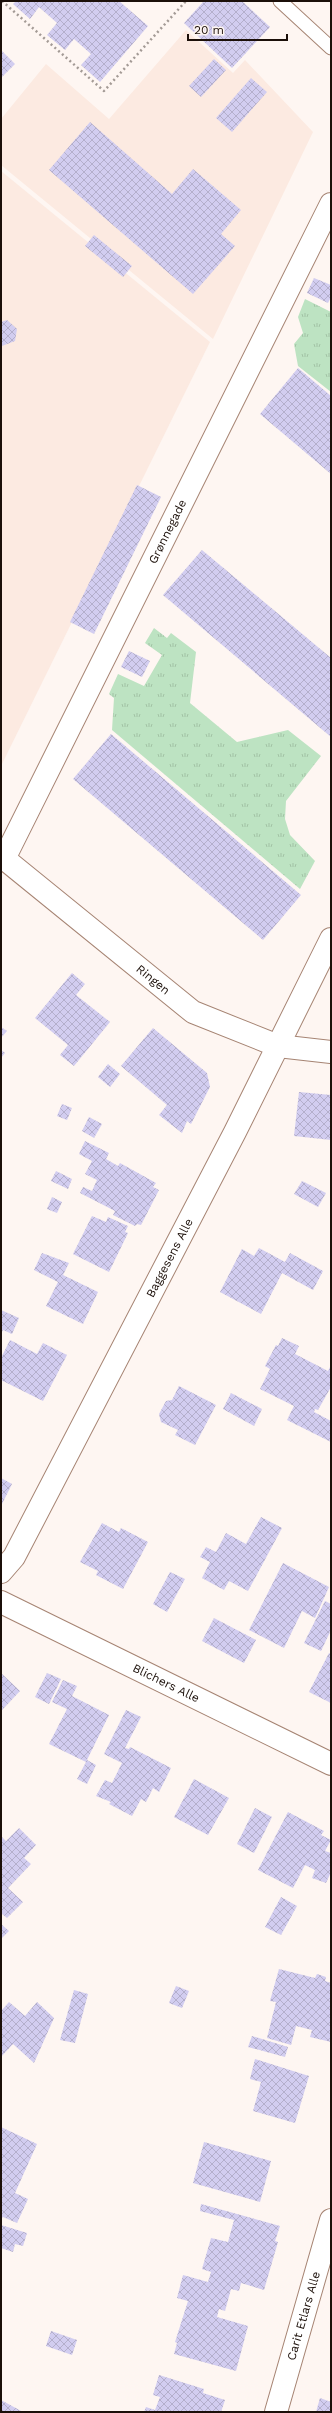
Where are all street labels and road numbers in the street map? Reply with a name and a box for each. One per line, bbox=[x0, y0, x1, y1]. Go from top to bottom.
street label: Grønnegade bbox=[146, 497, 189, 566]
street label: Ringen bbox=[133, 962, 173, 997]
street label: Baggesens Alle bbox=[143, 1216, 196, 1300]
street label: Blichers Alle bbox=[130, 1661, 202, 1705]
street label: Carit Etlars Alle bbox=[284, 2270, 323, 2362]

